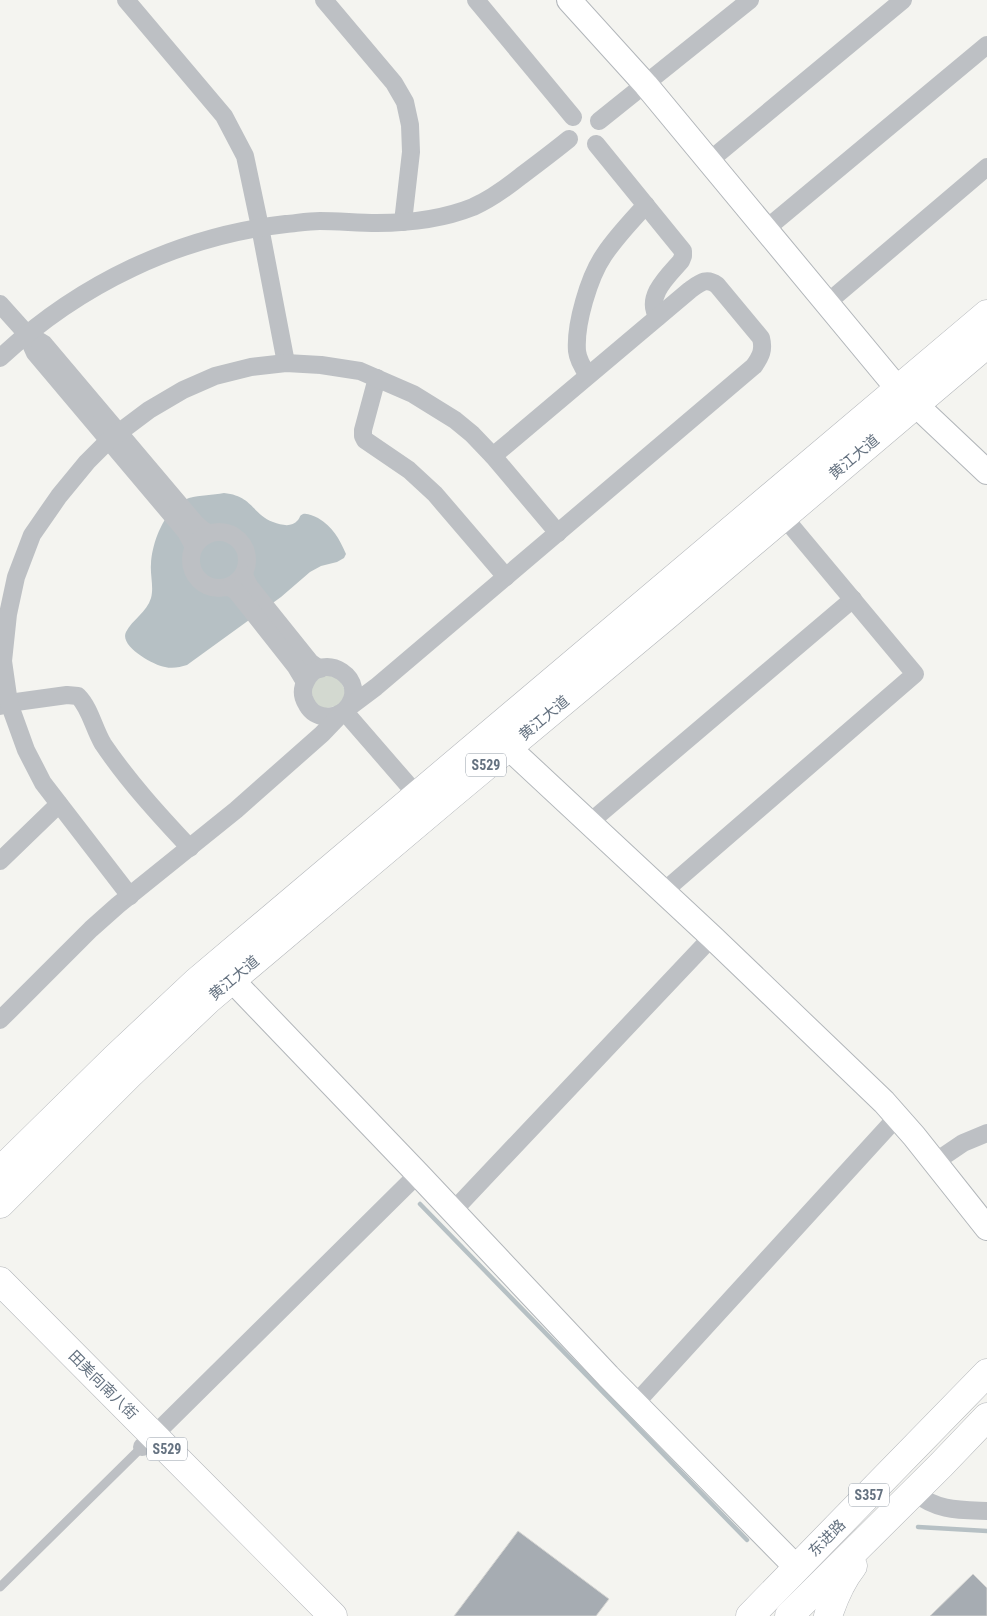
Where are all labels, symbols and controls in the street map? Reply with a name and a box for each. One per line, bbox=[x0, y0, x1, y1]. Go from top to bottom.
street label: 黄江大道 bbox=[825, 431, 883, 483]
street label: 黄江大道 bbox=[515, 692, 573, 744]
road number: S529 bbox=[466, 754, 506, 776]
street label: 黄江大道 bbox=[205, 952, 263, 1004]
street label: 田美向南八街 bbox=[65, 1347, 141, 1423]
road number: S529 bbox=[147, 1438, 187, 1460]
road number: S357 bbox=[849, 1484, 889, 1506]
street label: 东进路 bbox=[805, 1516, 849, 1560]

